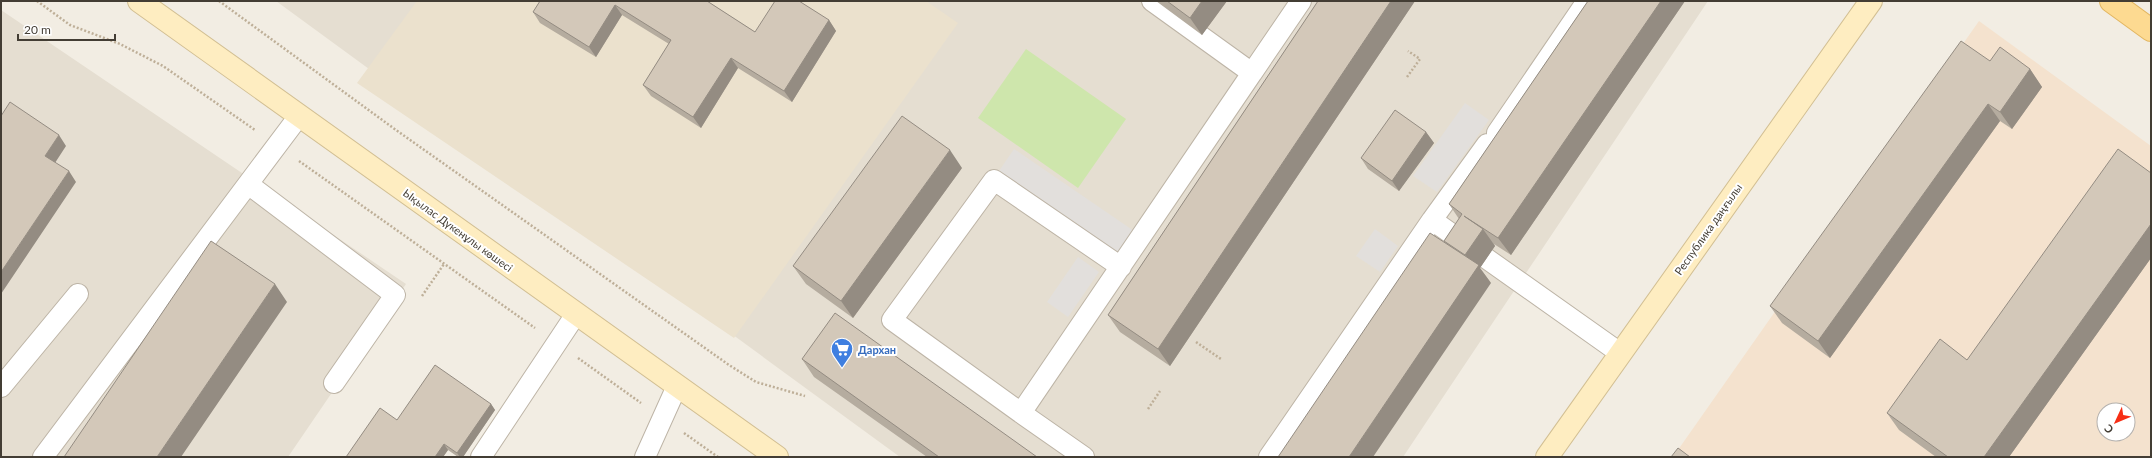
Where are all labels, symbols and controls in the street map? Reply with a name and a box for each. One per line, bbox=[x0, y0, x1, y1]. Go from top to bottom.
scale bar bbox=[18, 16, 115, 42]
text: 20 m bbox=[24, 22, 51, 37]
street label: Республика даңғылы bbox=[1672, 181, 1744, 277]
street label: Ықылас Дүкенұлы көшесі bbox=[401, 186, 516, 274]
supermarket icon: Дархан bbox=[829, 336, 855, 369]
place label: Дархан bbox=[858, 343, 896, 356]
north arrow bbox=[2096, 402, 2136, 442]
text: С bbox=[2101, 422, 2116, 436]

